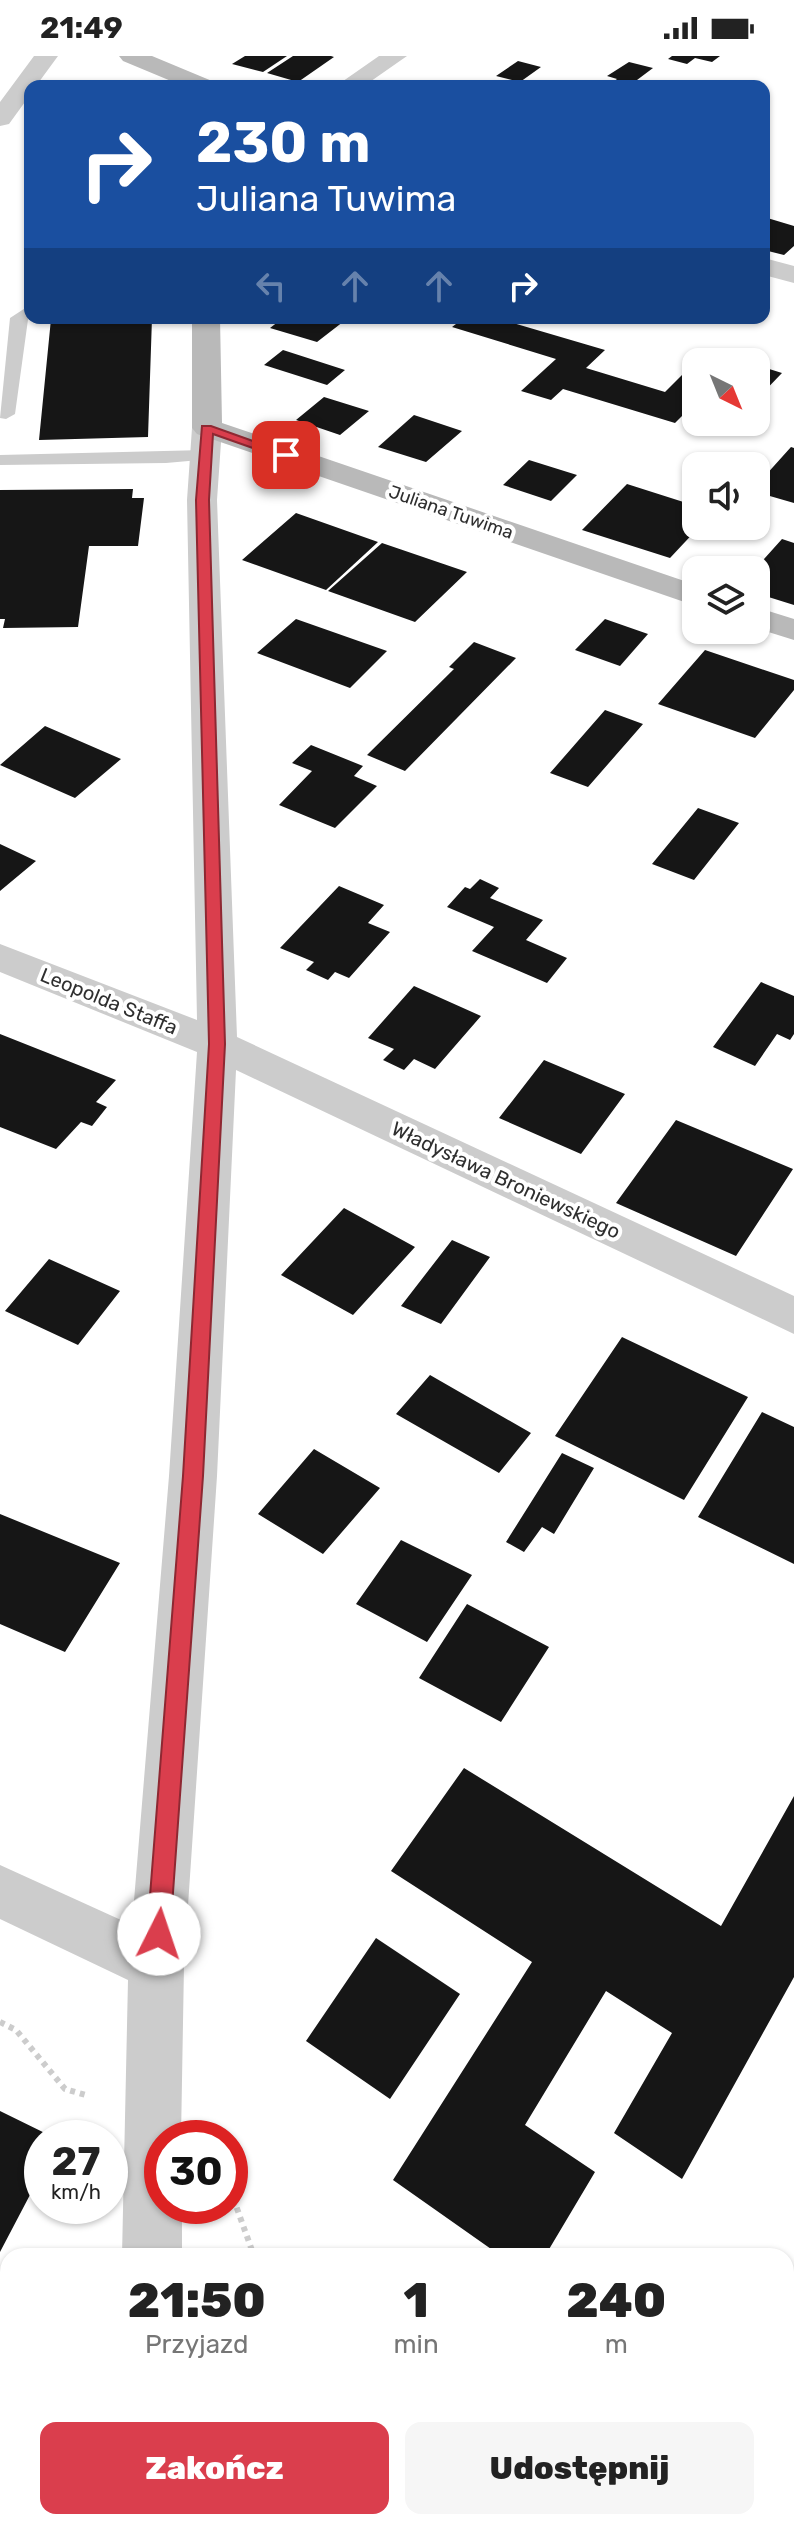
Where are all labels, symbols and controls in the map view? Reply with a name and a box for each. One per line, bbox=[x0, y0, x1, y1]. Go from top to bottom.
text: 21:49 bbox=[40, 10, 123, 46]
text: 230 m bbox=[196, 110, 371, 176]
icon: right bbox=[64, 112, 168, 216]
text: Juliana Tuwima bbox=[196, 177, 456, 220]
icon: left bbox=[249, 264, 293, 308]
icon: ahead bbox=[333, 264, 377, 308]
icon: ahead bbox=[417, 264, 461, 308]
icon: right bbox=[501, 264, 545, 308]
north arrow bbox=[682, 348, 770, 436]
map controls bbox=[682, 348, 770, 644]
pin bbox=[252, 421, 320, 489]
icon: arrive bbox=[264, 433, 308, 477]
button: sound bbox=[682, 452, 770, 540]
street label: Juliana Tuwima bbox=[386, 480, 516, 544]
button: layers bbox=[682, 556, 770, 644]
street label: Leopolda Staffa bbox=[37, 963, 181, 1039]
street label: Władysława Broniewskiego bbox=[388, 1116, 624, 1244]
position arrow bbox=[117, 1892, 201, 1976]
speed limit sign: 30 bbox=[144, 2120, 248, 2224]
text: 27 bbox=[52, 2138, 100, 2185]
text: km/h bbox=[51, 2180, 101, 2204]
text: 21:50 bbox=[128, 2272, 266, 2329]
text: 1 bbox=[403, 2272, 429, 2329]
text: 240 bbox=[566, 2272, 666, 2329]
text: Przyjazd bbox=[145, 2329, 249, 2360]
text: min bbox=[394, 2329, 439, 2360]
text: m bbox=[605, 2329, 628, 2360]
button: Zakończ bbox=[40, 2422, 389, 2514]
button: Udostępnij bbox=[405, 2422, 754, 2514]

